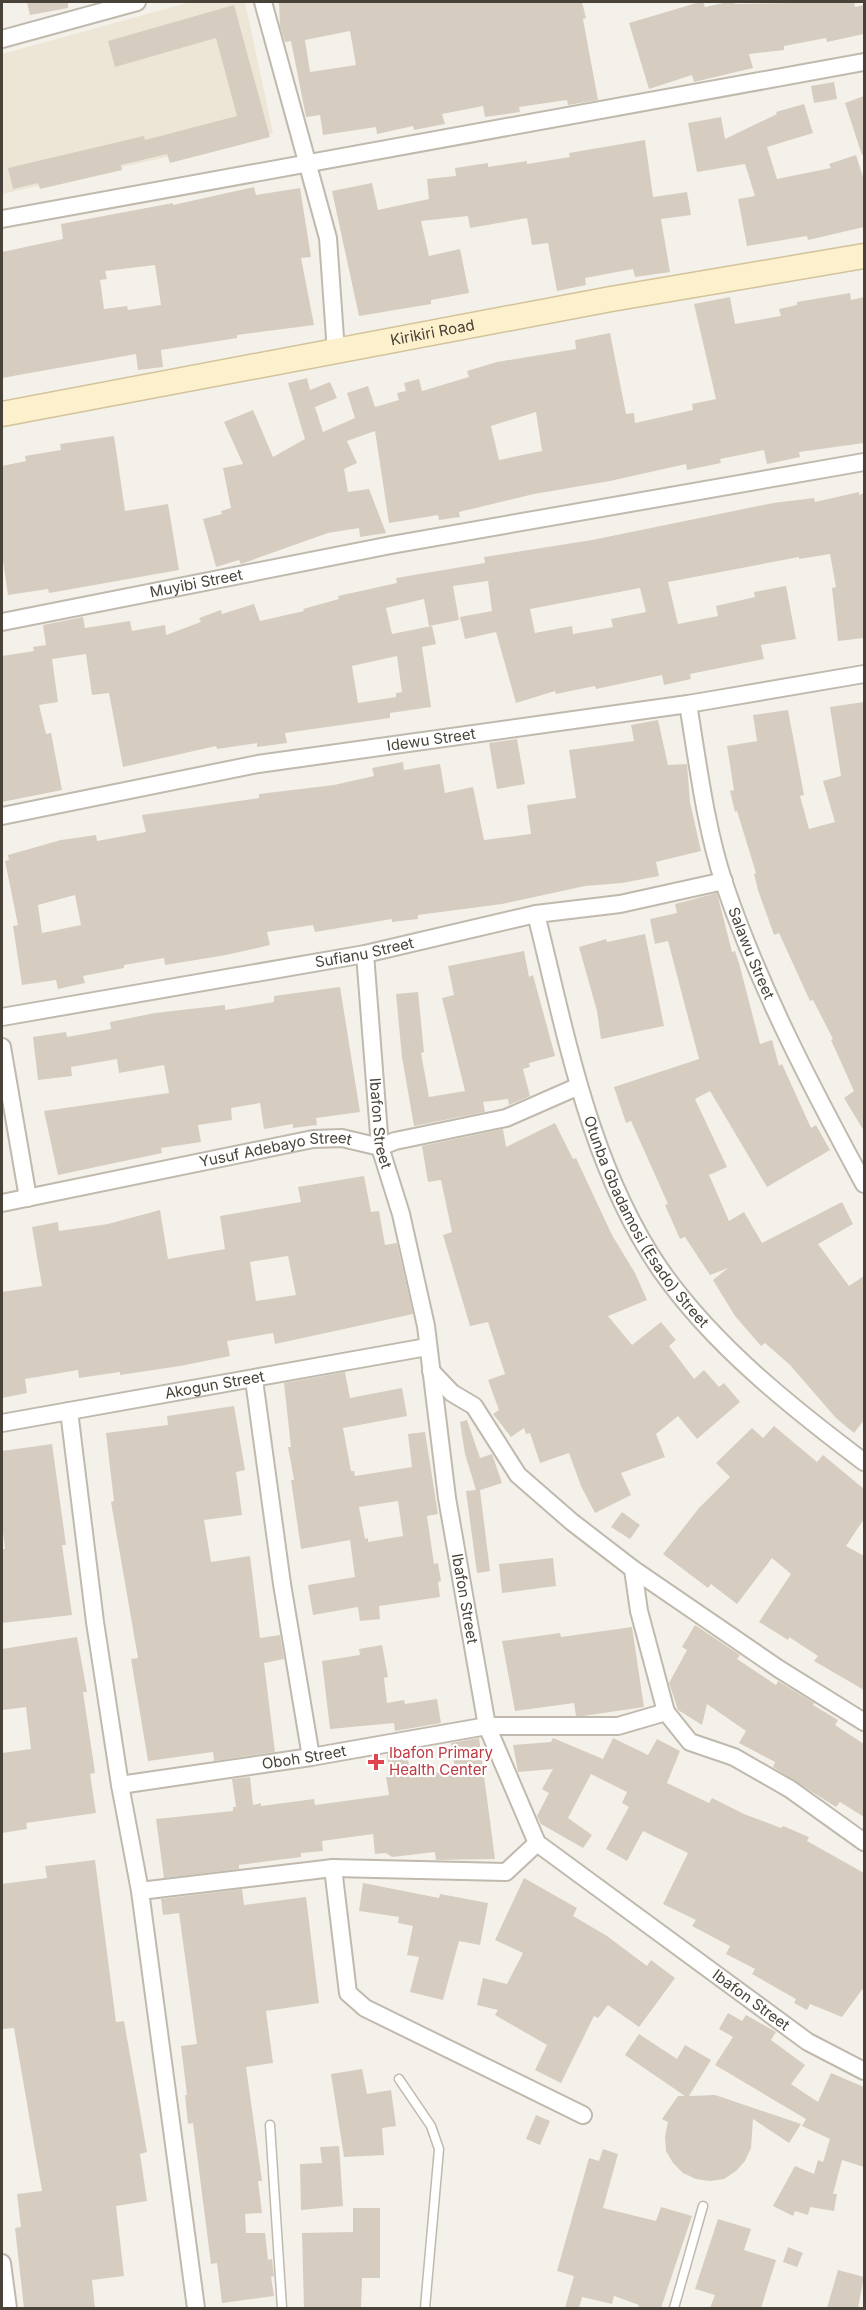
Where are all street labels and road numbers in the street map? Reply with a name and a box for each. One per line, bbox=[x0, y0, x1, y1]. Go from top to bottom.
street label: Kirikiri Road bbox=[389, 315, 476, 349]
street label: Muyibi Street bbox=[148, 565, 244, 602]
street label: Idewu Street bbox=[385, 724, 477, 755]
street label: Salawu Street bbox=[724, 904, 779, 1002]
street label: Sufianu Street bbox=[313, 933, 416, 972]
street label: Ibafon Street bbox=[366, 1077, 396, 1171]
street label: Otunba Gbadamosi (Esado) Street bbox=[580, 1113, 713, 1332]
street label: Yusuf Adebayo Street bbox=[198, 1127, 354, 1171]
street label: Akogun Street bbox=[163, 1366, 266, 1403]
street label: Ibafon Street bbox=[448, 1552, 482, 1645]
street label: Oboh Street bbox=[260, 1741, 348, 1773]
street label: Ibafon Street bbox=[709, 1965, 794, 2034]

